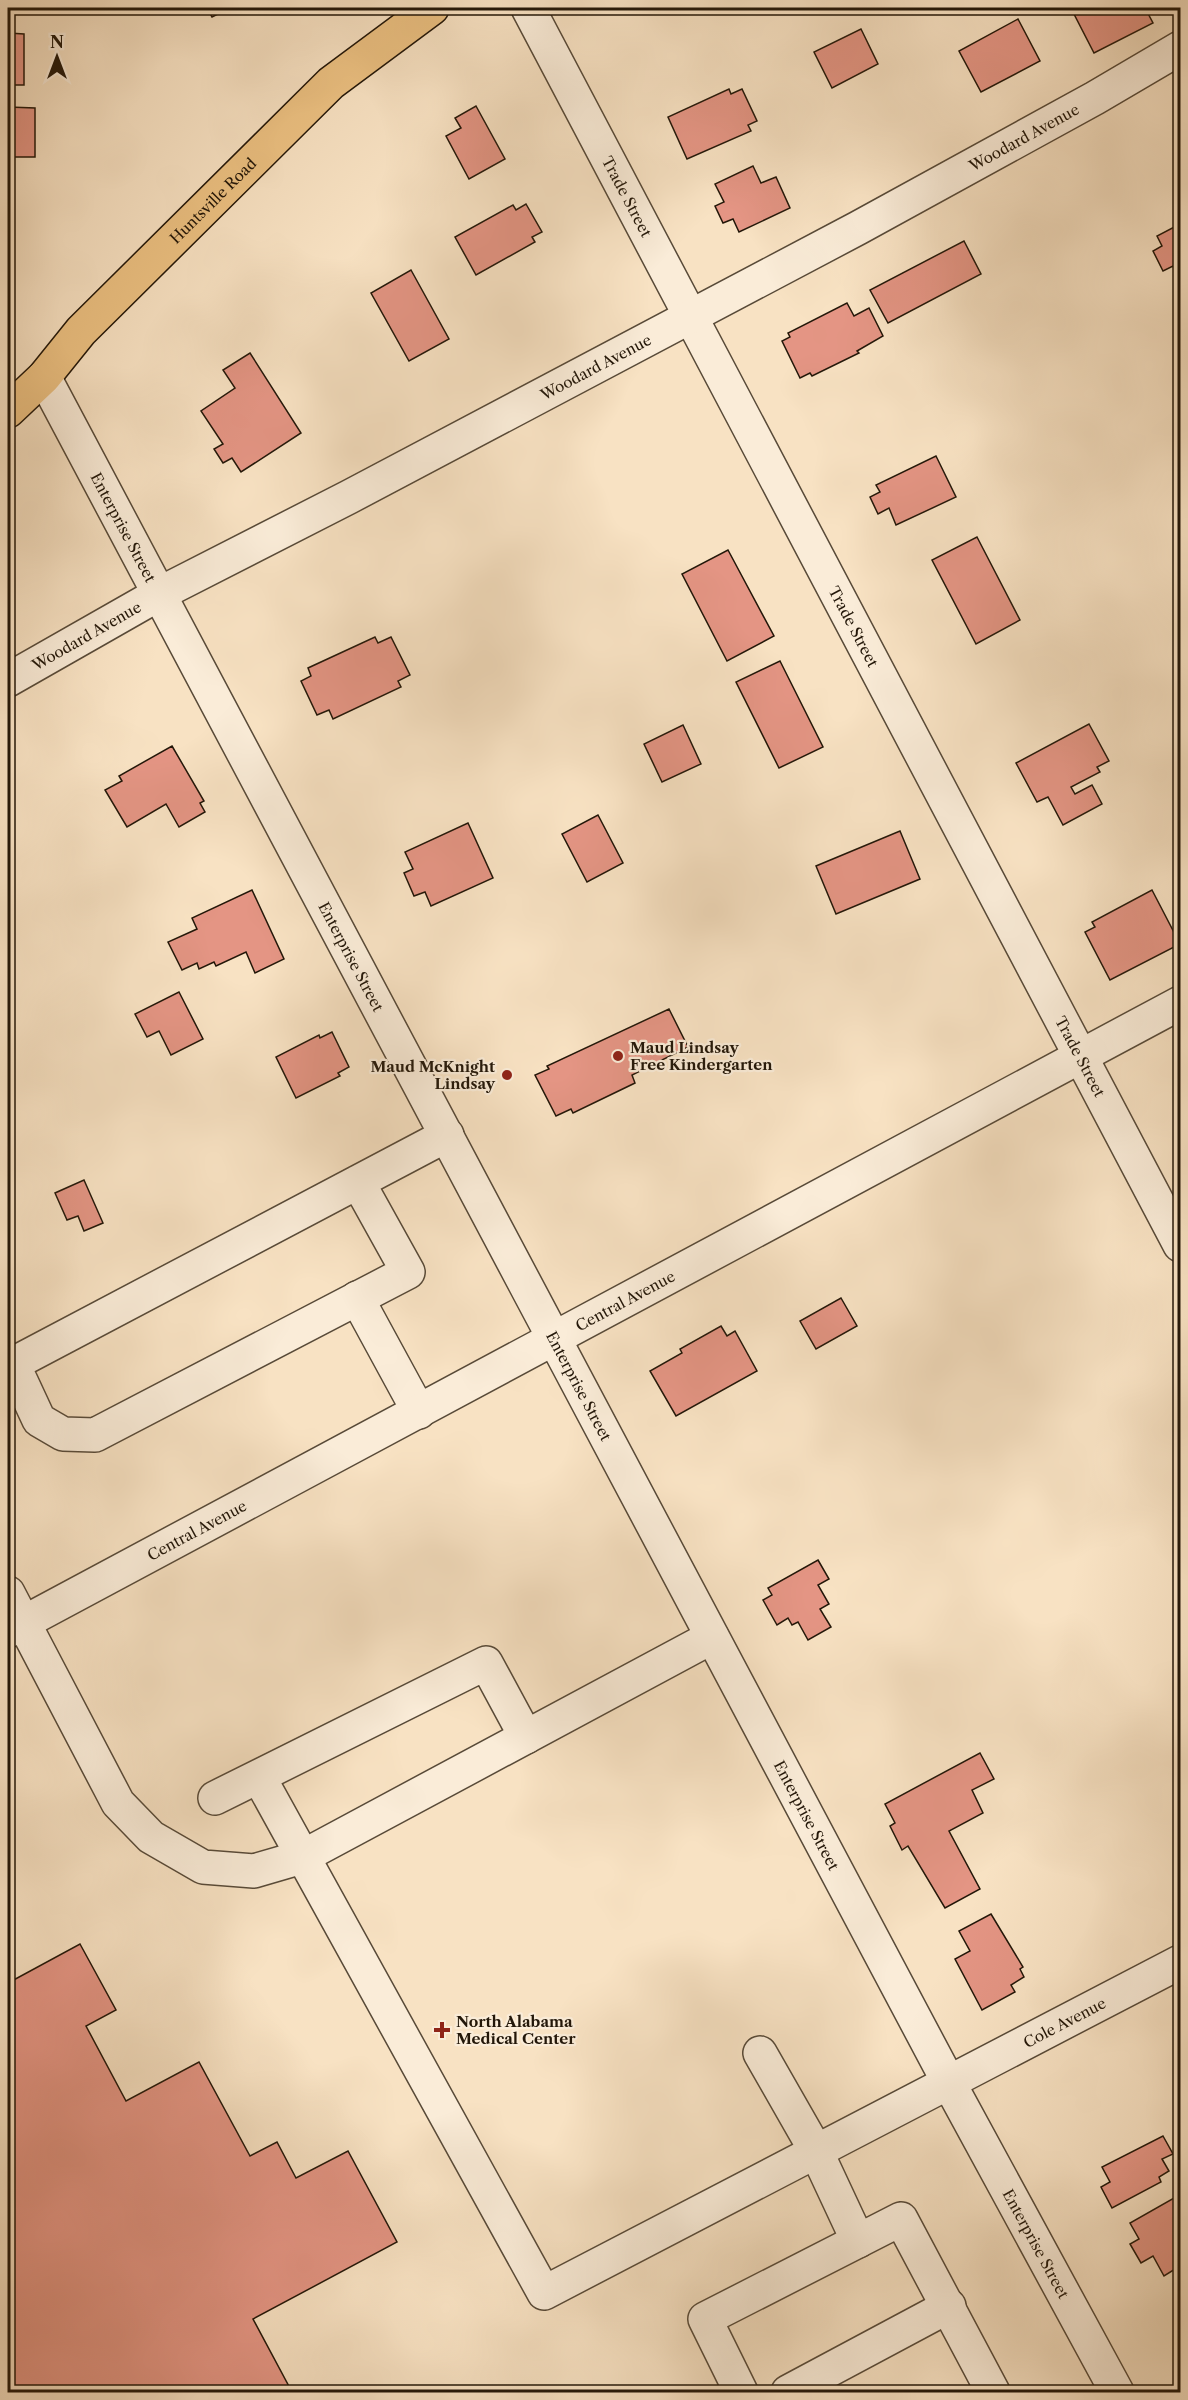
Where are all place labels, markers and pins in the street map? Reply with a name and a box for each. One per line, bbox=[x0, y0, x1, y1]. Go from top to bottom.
place label: Maud Lindsay Free Kindergarten bbox=[630, 1038, 773, 1074]
marker: Maud Lindsay Free Kindergarten bbox=[611, 1049, 625, 1063]
place label: Maud McKnight Lindsay bbox=[371, 1057, 496, 1093]
marker: Maud McKnight Lindsay bbox=[500, 1068, 514, 1082]
place label: North Alabama Medical Center bbox=[456, 2012, 576, 2048]
marker: North Alabama Medical Center bbox=[433, 2021, 451, 2039]

